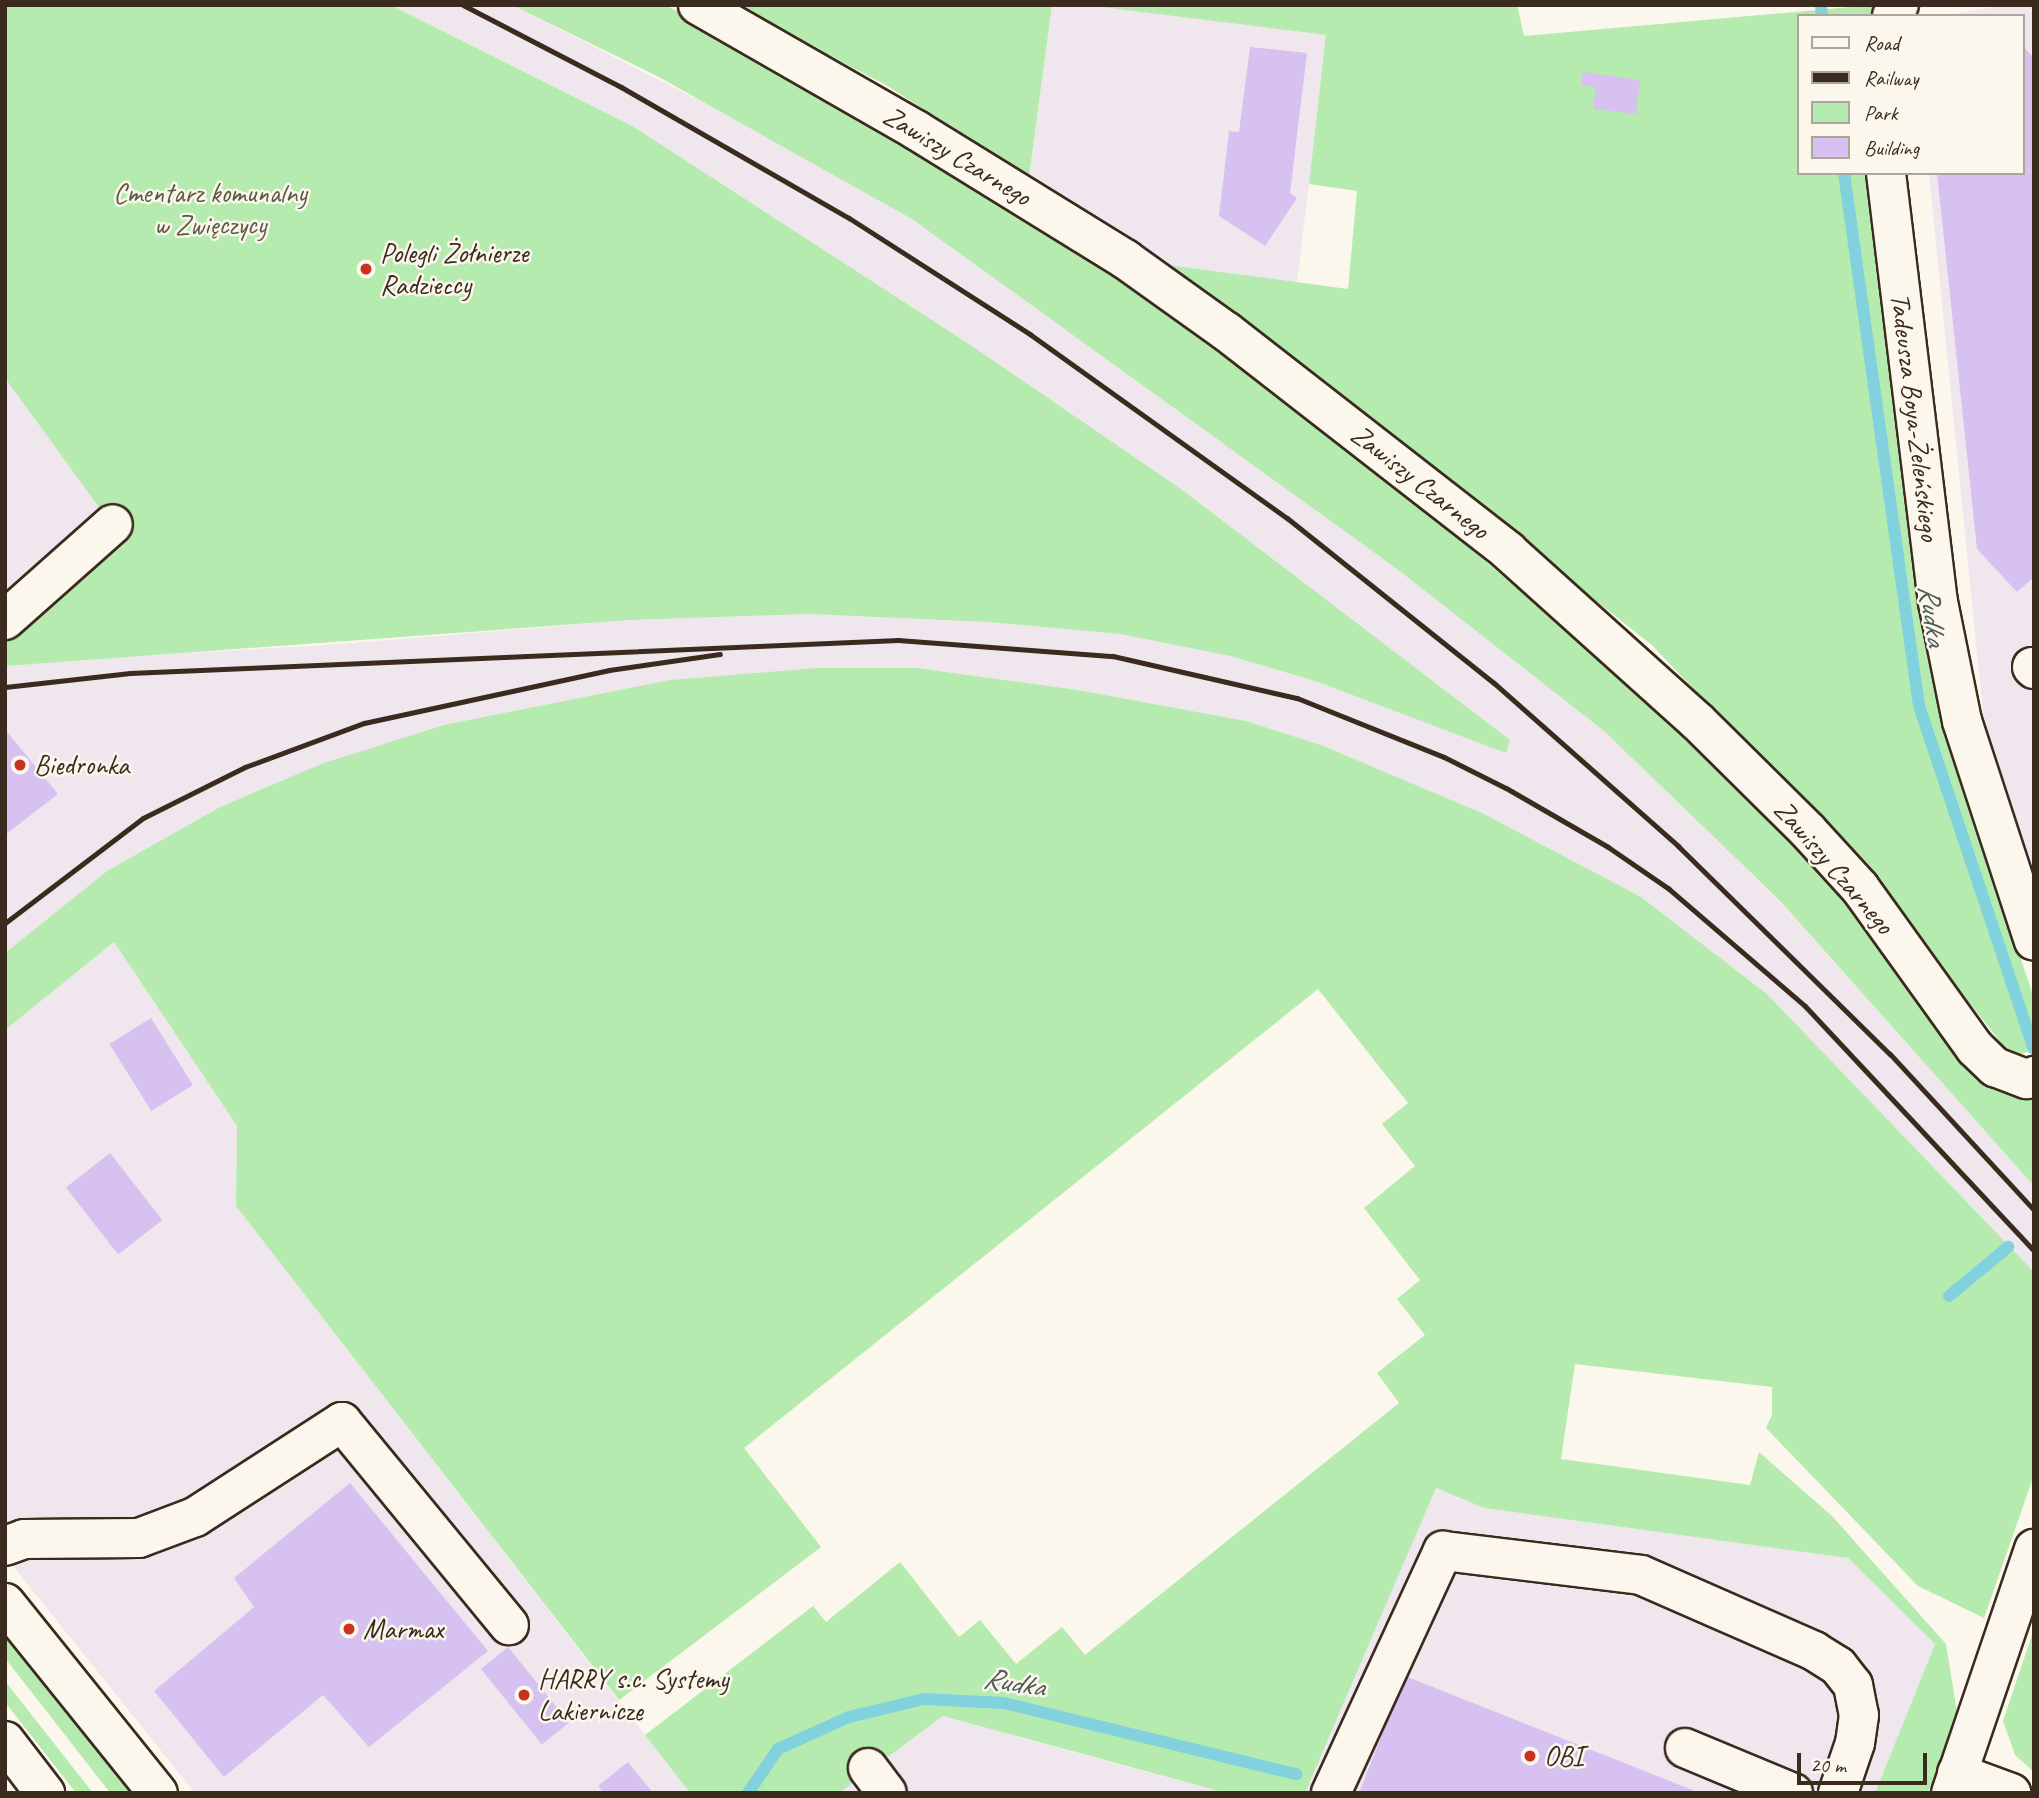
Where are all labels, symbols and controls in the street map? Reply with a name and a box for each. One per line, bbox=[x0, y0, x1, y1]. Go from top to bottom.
legend bbox=[1798, 14, 2025, 175]
text: Road bbox=[1864, 30, 1899, 56]
text: Railway bbox=[1864, 65, 1918, 91]
street label: Zawiszy Czarnego bbox=[877, 99, 1037, 213]
text: Park bbox=[1864, 100, 1897, 126]
text: Building bbox=[1864, 135, 1919, 161]
park label: Cmentarz komunalny w Zwięczycy bbox=[112, 176, 308, 242]
place label: Polegli Żołnierze Radzieccy bbox=[380, 236, 528, 302]
marker: Polegli Żołnierze Radzieccy bbox=[358, 261, 374, 277]
street label: Tadeusza Boya-Żeleńskiego bbox=[1883, 291, 1947, 543]
street label: Zawiszy Czarnego bbox=[1344, 417, 1496, 547]
water label: Rudka bbox=[1911, 582, 1955, 648]
place label: Biedronka bbox=[34, 748, 129, 782]
marker: Biedronka bbox=[12, 757, 28, 773]
street label: Zawiszy Czarnego bbox=[1767, 793, 1901, 941]
place label: Marmax bbox=[363, 1612, 443, 1646]
marker: Marmax bbox=[341, 1621, 357, 1637]
water label: Rudka bbox=[981, 1659, 1047, 1705]
place label: HARRY s.c. Systemy Lakiernicze bbox=[538, 1662, 728, 1728]
marker: HARRY s.c. Systemy Lakiernicze bbox=[516, 1687, 532, 1703]
scale bar bbox=[1801, 1738, 1930, 1782]
place label: OBI bbox=[1544, 1739, 1583, 1773]
marker: OBI bbox=[1522, 1748, 1538, 1764]
text: 20 m bbox=[1810, 1752, 1846, 1778]

